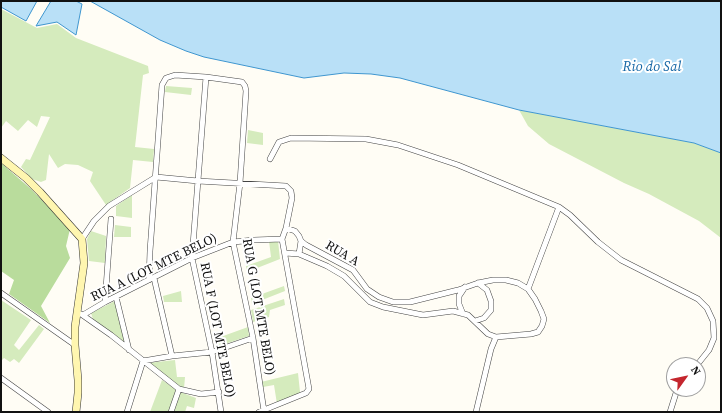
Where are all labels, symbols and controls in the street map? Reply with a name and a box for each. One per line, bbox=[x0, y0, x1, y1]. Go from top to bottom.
water label: Rio do Sal bbox=[623, 59, 681, 75]
street label: RUA A (LOT MTE BELO) bbox=[88, 231, 220, 305]
street label: RUA G (LOT MTE BELO) bbox=[238, 237, 278, 377]
street label: RUA A bbox=[322, 238, 362, 270]
street label: RUA F (LOT MTE BELO) bbox=[196, 261, 238, 399]
north arrow bbox=[666, 357, 706, 397]
text: N bbox=[687, 363, 704, 378]

